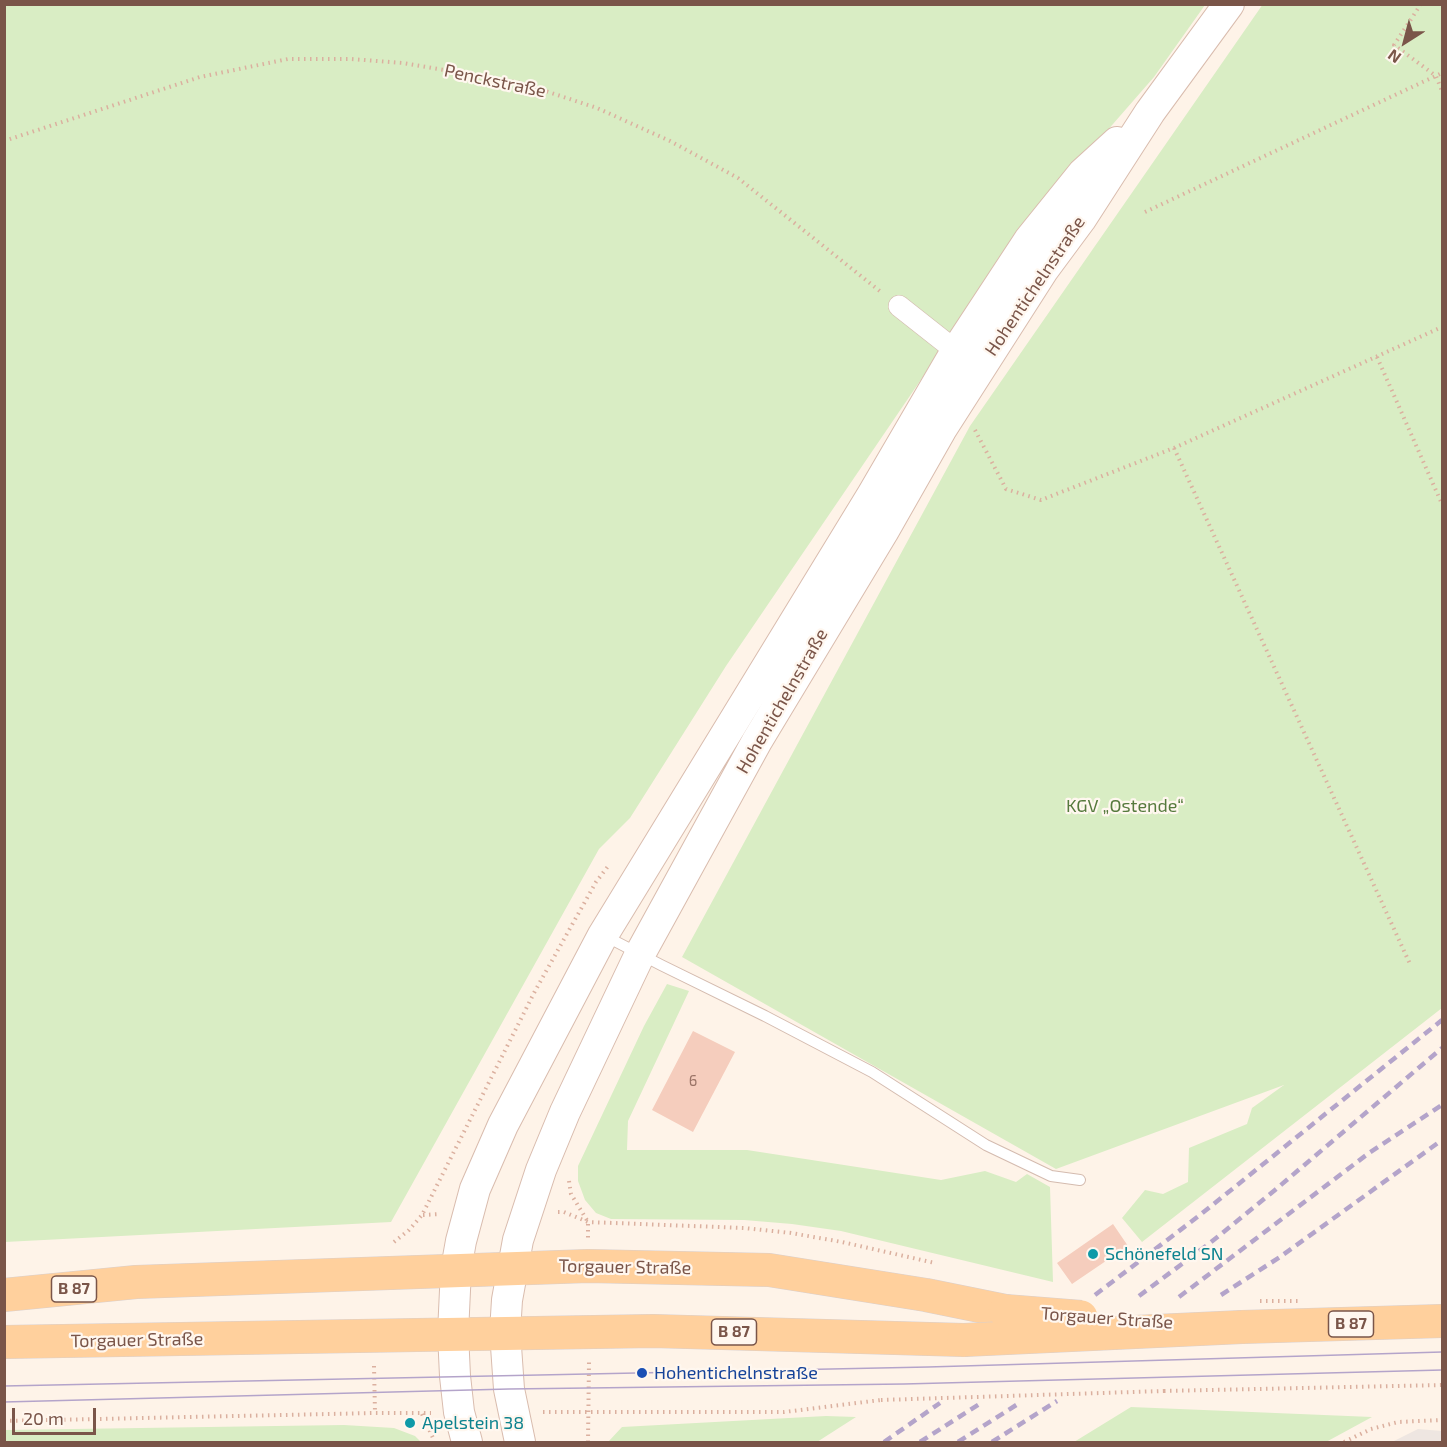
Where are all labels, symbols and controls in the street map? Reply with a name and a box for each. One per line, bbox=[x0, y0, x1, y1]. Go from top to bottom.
north arrow bbox=[1375, 12, 1435, 72]
text: N bbox=[1384, 46, 1404, 68]
street label: Penckstraße bbox=[442, 60, 548, 102]
street label: Hohentichelnstraße bbox=[980, 212, 1090, 360]
street label: Hohentichelnstraße bbox=[732, 625, 832, 777]
park label: KGV „Ostende“ bbox=[1066, 795, 1184, 817]
house number: 6 bbox=[689, 1072, 697, 1090]
place label: Schönefeld SN bbox=[1105, 1243, 1224, 1265]
marker: Schönefeld SN bbox=[1086, 1247, 1100, 1261]
street label: Torgauer Straße bbox=[559, 1255, 691, 1279]
road number: B 87 bbox=[52, 1276, 97, 1302]
street label: Torgauer Straße bbox=[1040, 1303, 1174, 1333]
road number: B 87 bbox=[1328, 1311, 1374, 1337]
road number: B 87 bbox=[712, 1319, 756, 1345]
street label: Torgauer Straße bbox=[71, 1328, 203, 1352]
place label: Hohentichelnstraße bbox=[654, 1362, 818, 1384]
marker: Hohentichelnstraße bbox=[635, 1366, 649, 1380]
scale bar bbox=[15, 1396, 99, 1434]
text: 20 m bbox=[23, 1407, 64, 1429]
place label: Apelstein 38 bbox=[422, 1412, 524, 1434]
marker: Apelstein 38 bbox=[403, 1416, 417, 1430]

